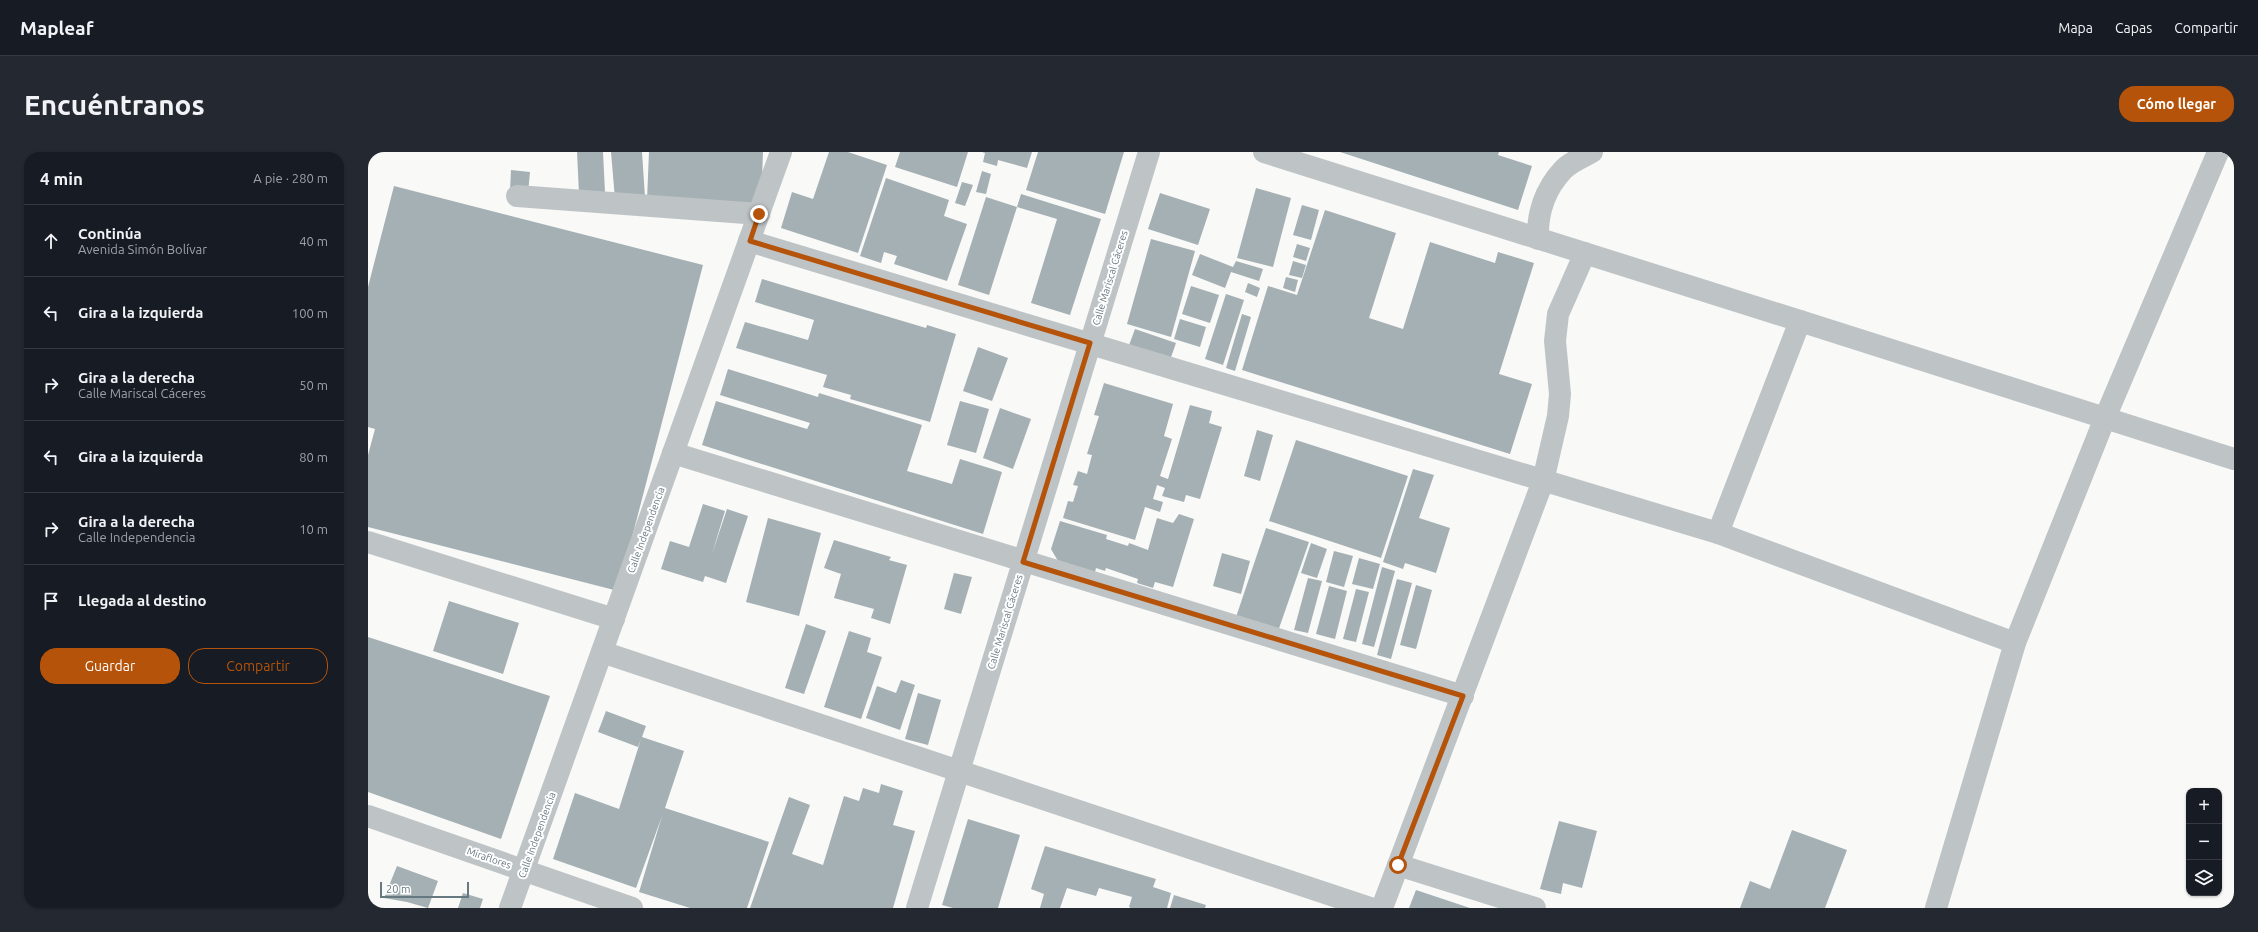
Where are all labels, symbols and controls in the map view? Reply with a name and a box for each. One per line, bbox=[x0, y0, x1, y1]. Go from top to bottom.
text: Mapleaf bbox=[20, 17, 93, 39]
text: Mapa bbox=[2058, 20, 2093, 36]
text: Capas bbox=[2115, 20, 2152, 36]
text: Compartir bbox=[2174, 20, 2238, 36]
button: Cómo llegar bbox=[2119, 86, 2234, 122]
text: Encuéntranos bbox=[24, 89, 205, 120]
text: 4 min bbox=[40, 169, 83, 188]
text: A pie · 280 m bbox=[253, 171, 328, 185]
route end bbox=[750, 205, 768, 223]
text: Continúa bbox=[78, 225, 142, 242]
street label: Calle Mariscal Cáceres bbox=[1090, 229, 1130, 327]
icon: ahead bbox=[40, 230, 62, 252]
text: 40 m bbox=[299, 234, 328, 248]
text: Avenida Simón Bolívar bbox=[78, 242, 207, 256]
icon: left bbox=[40, 302, 62, 324]
text: Gira a la izquierda bbox=[78, 304, 204, 321]
text: 100 m bbox=[292, 306, 328, 320]
text: Gira a la derecha bbox=[78, 369, 195, 386]
icon: right bbox=[40, 374, 62, 396]
text: 50 m bbox=[299, 378, 328, 392]
text: Calle Mariscal Cáceres bbox=[78, 386, 206, 400]
icon: left bbox=[40, 446, 62, 468]
text: Gira a la izquierda bbox=[78, 448, 204, 465]
text: 80 m bbox=[299, 450, 328, 464]
street label: Calle Independencia bbox=[625, 486, 667, 574]
text: Gira a la derecha bbox=[78, 513, 195, 530]
icon: right bbox=[40, 518, 62, 540]
text: 10 m bbox=[299, 522, 328, 536]
text: Calle Independencia bbox=[78, 530, 195, 544]
street label: Calle Mariscal Cáceres bbox=[985, 573, 1025, 671]
icon: arrive bbox=[40, 590, 62, 612]
text: Llegada al destino bbox=[78, 592, 207, 609]
button: Guardar bbox=[40, 648, 180, 684]
button: Compartir bbox=[188, 648, 328, 684]
map controls bbox=[2186, 788, 2222, 896]
button: + bbox=[2186, 788, 2222, 824]
street label: Calle Independencia bbox=[516, 791, 558, 879]
button: − bbox=[2186, 824, 2222, 860]
street label: Miraflores bbox=[465, 845, 513, 871]
route start bbox=[1389, 856, 1407, 874]
button: layers bbox=[2186, 860, 2222, 896]
scale bar bbox=[380, 880, 469, 899]
text: 20 m bbox=[386, 883, 410, 895]

